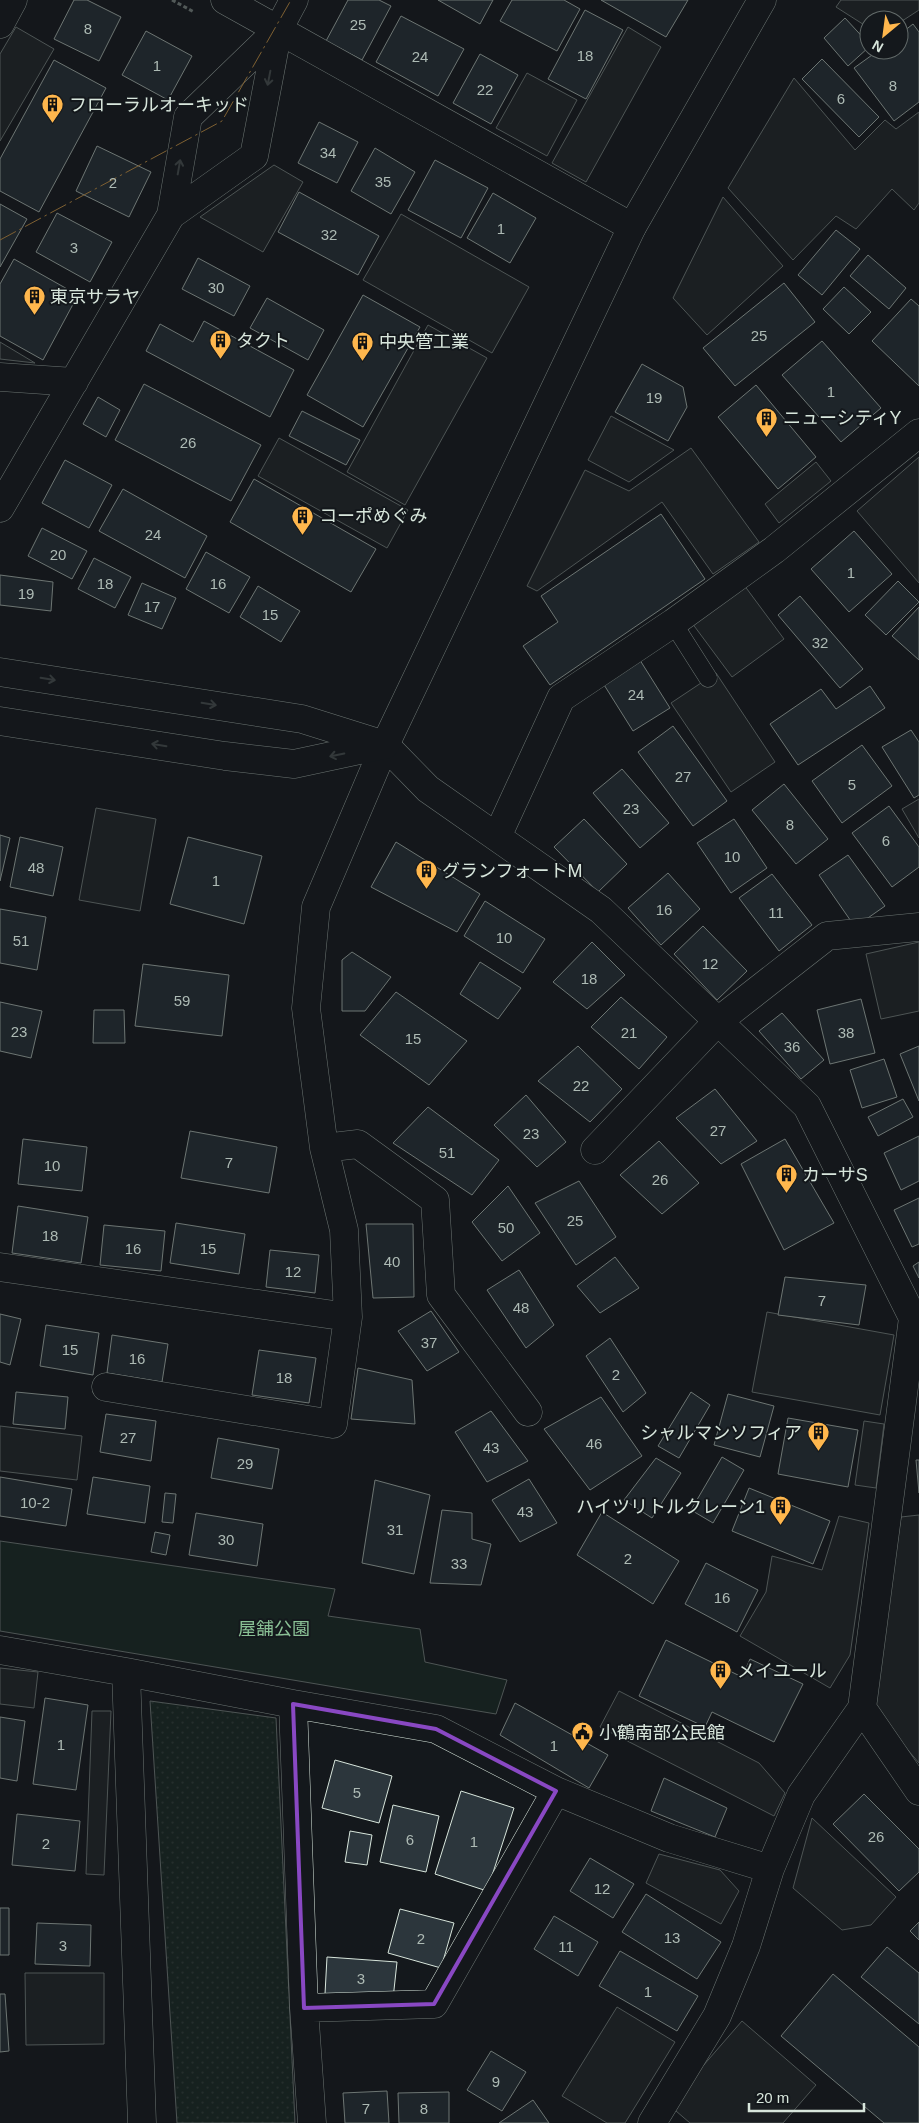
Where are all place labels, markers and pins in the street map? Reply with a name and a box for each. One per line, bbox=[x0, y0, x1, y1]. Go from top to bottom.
building icon: フローラルオーキッド bbox=[41, 93, 65, 124]
place label: フローラルオーキッド bbox=[69, 95, 249, 115]
building icon: 東京サラヤ bbox=[22, 285, 46, 316]
place label: 東京サラヤ bbox=[50, 287, 140, 307]
building icon: タクト bbox=[208, 329, 232, 360]
building icon: 中央管工業 bbox=[351, 330, 375, 361]
place label: タクト bbox=[236, 331, 290, 351]
place label: 中央管工業 bbox=[379, 332, 469, 352]
building icon: ニューシティY bbox=[755, 406, 779, 437]
place label: ニューシティY bbox=[783, 408, 902, 428]
building icon: コーポめぐみ bbox=[291, 504, 315, 535]
place label: コーポめぐみ bbox=[319, 506, 428, 526]
building icon: グランフォートM bbox=[414, 859, 438, 890]
place label: グランフォートM bbox=[442, 861, 582, 881]
building icon: カーサS bbox=[774, 1163, 798, 1194]
place label: カーサS bbox=[802, 1165, 868, 1185]
building icon: シャルマンソフィア bbox=[806, 1421, 830, 1452]
place label: シャルマンソフィア bbox=[640, 1423, 802, 1443]
building icon: ハイツリトルクレーン1 bbox=[769, 1495, 793, 1526]
place label: ハイツリトルクレーン1 bbox=[576, 1497, 765, 1517]
building icon: メイユール bbox=[709, 1659, 733, 1690]
place label: メイユール bbox=[737, 1661, 827, 1681]
public building icon: 小鶴南部公民館 bbox=[571, 1721, 595, 1752]
place label: 小鶴南部公民館 bbox=[599, 1723, 725, 1743]

